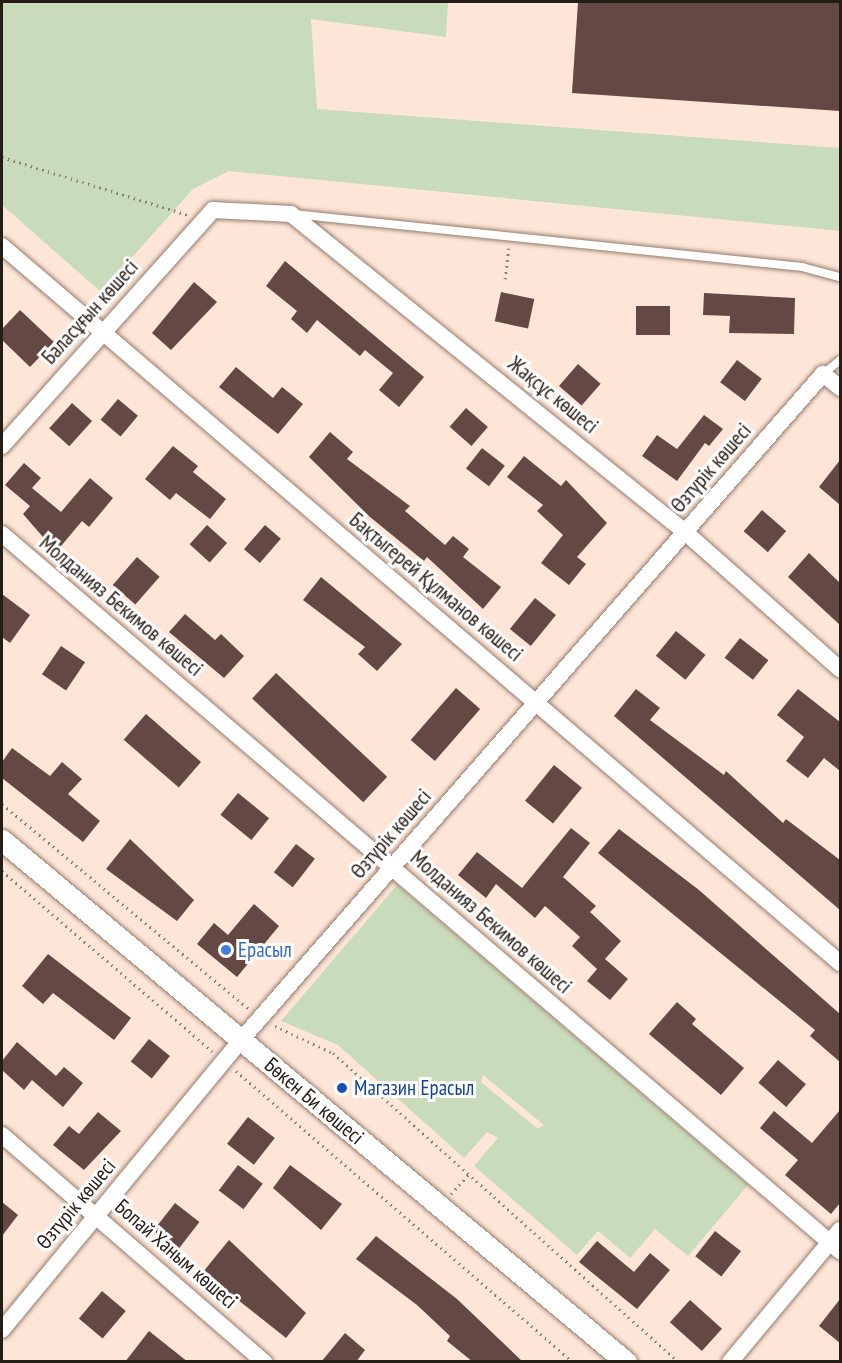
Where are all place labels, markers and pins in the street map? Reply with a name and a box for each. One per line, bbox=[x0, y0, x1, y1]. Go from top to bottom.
place label: Ерасыл bbox=[238, 937, 292, 963]
marker: Ерасыл bbox=[219, 943, 233, 957]
place label: Магазин Ерасыл bbox=[354, 1075, 474, 1101]
marker: Магазин Ерасыл bbox=[335, 1081, 349, 1095]

